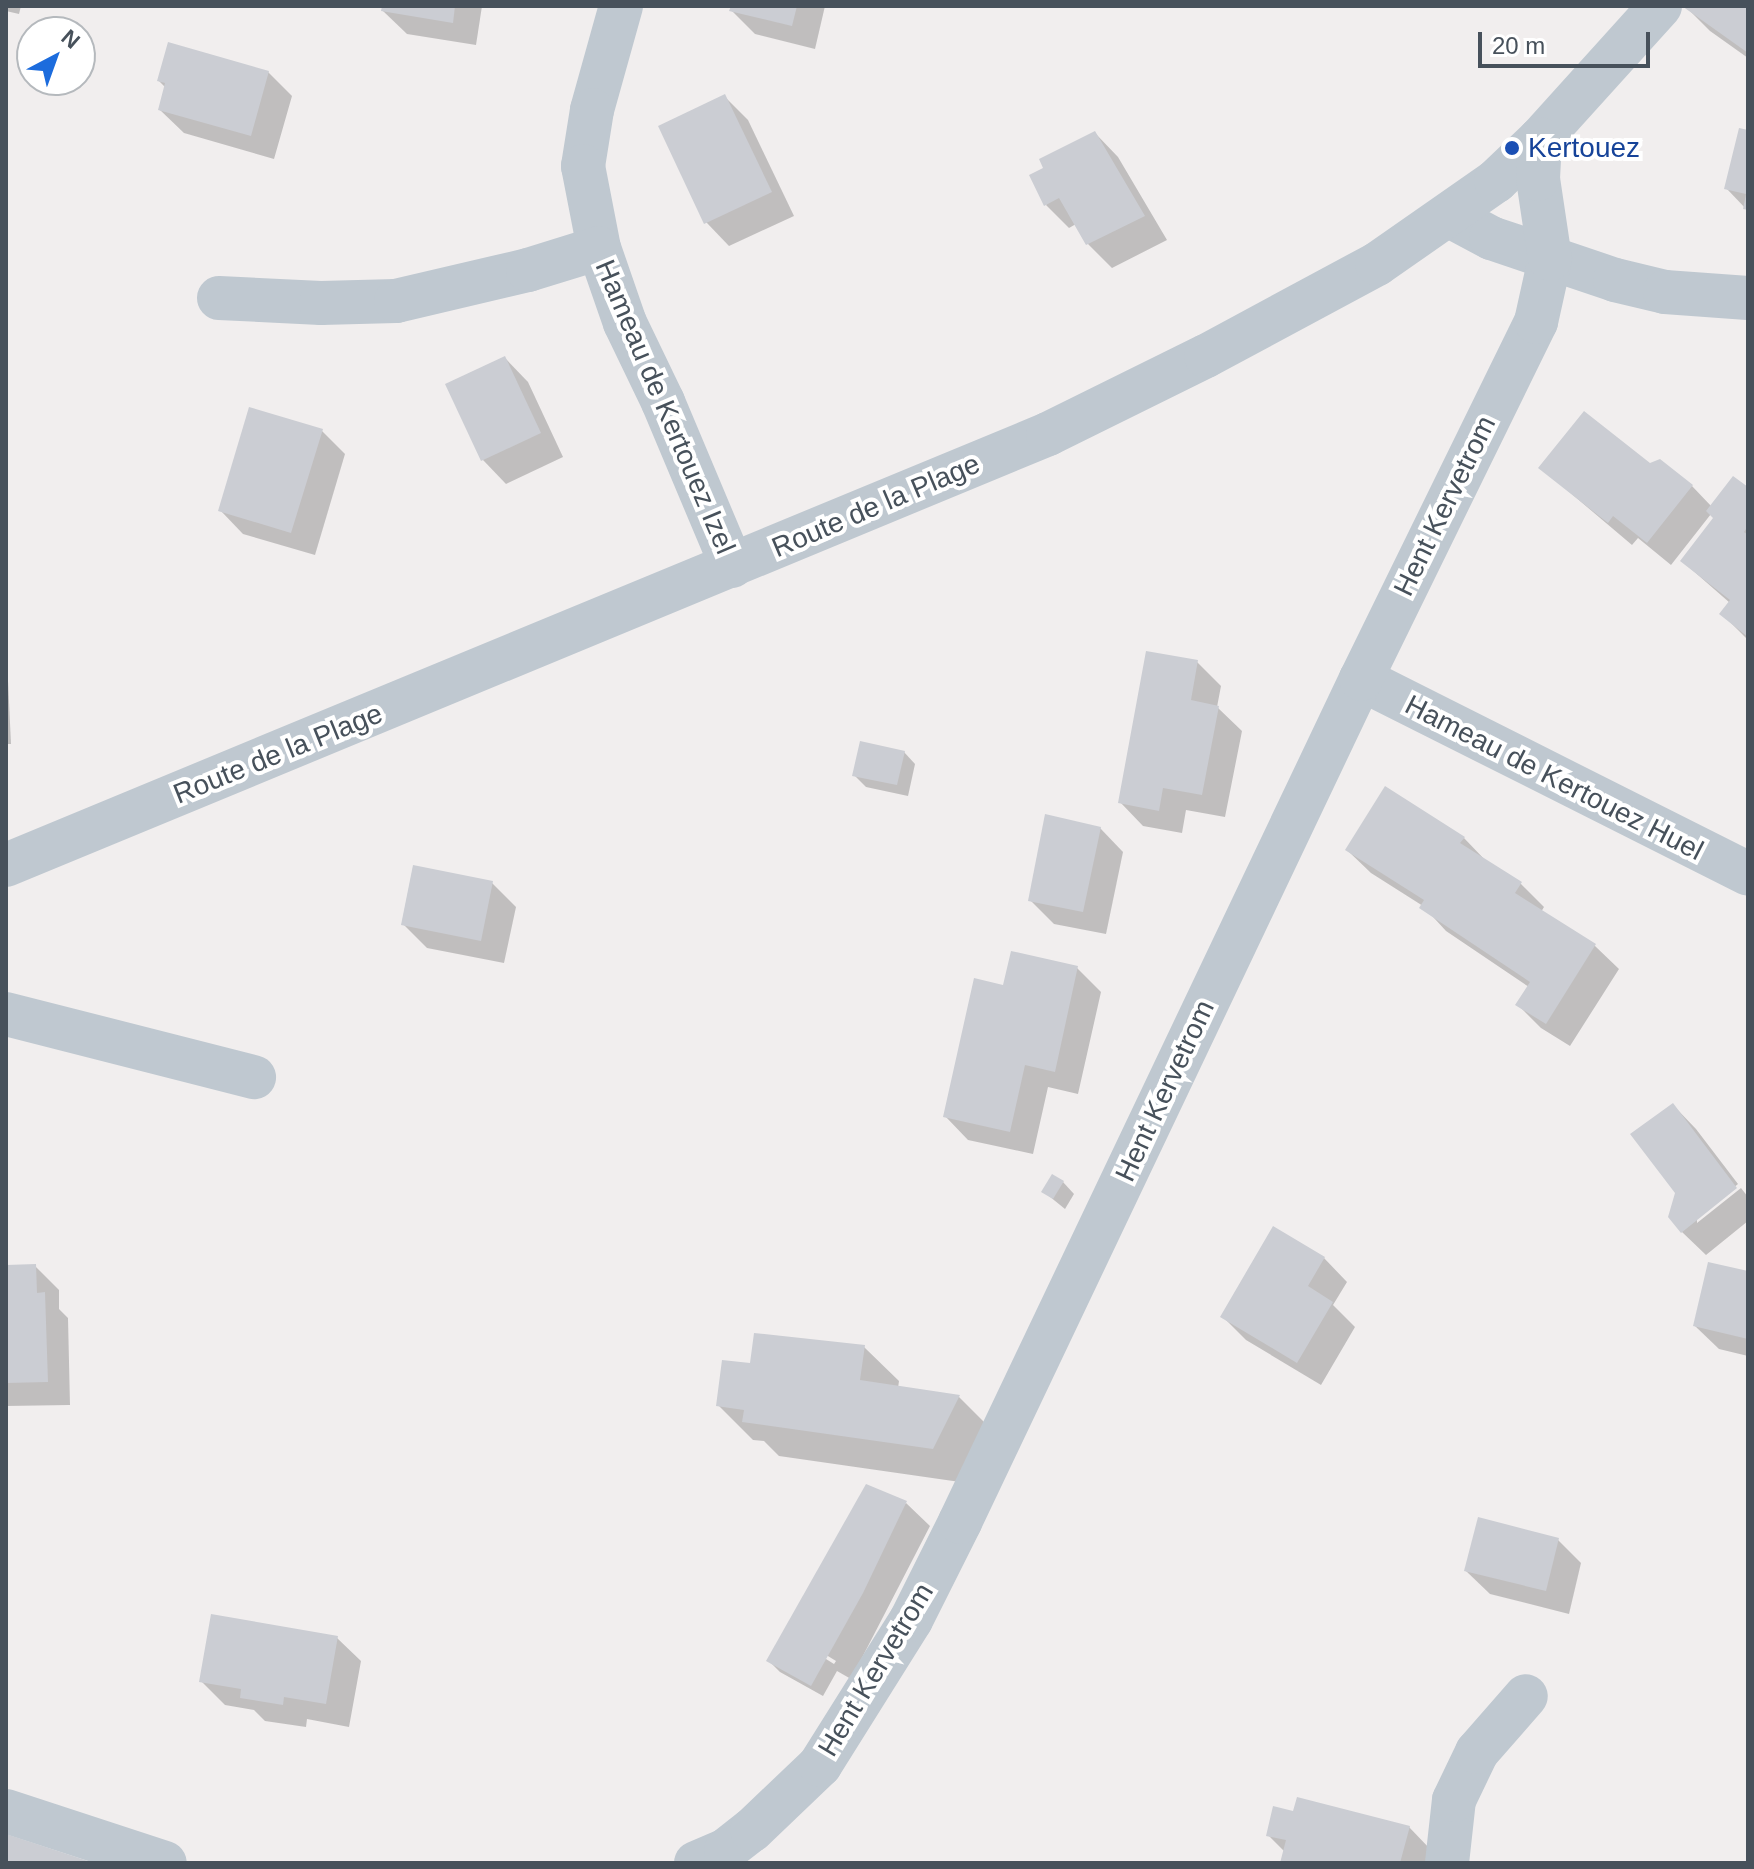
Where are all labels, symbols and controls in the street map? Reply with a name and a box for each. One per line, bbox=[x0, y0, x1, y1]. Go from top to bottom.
north arrow bbox=[16, 16, 96, 96]
scale bar bbox=[1482, 16, 1654, 66]
text: N bbox=[57, 24, 85, 54]
text: 20 m bbox=[1492, 32, 1545, 59]
place label: Kertouez bbox=[1528, 131, 1640, 165]
marker: Kertouez bbox=[1503, 139, 1521, 157]
street label: Hameau de Kertouez Izel bbox=[588, 255, 742, 559]
street label: Hent Kervetrom bbox=[1387, 411, 1503, 601]
street label: Route de la Plage bbox=[767, 447, 985, 565]
street label: Hameau de Kertouez Huel bbox=[1399, 688, 1709, 868]
street label: Route de la Plage bbox=[169, 697, 387, 811]
street label: Hent Kervetrom bbox=[1108, 995, 1222, 1187]
street label: Hent Kervetrom bbox=[811, 1577, 941, 1763]

